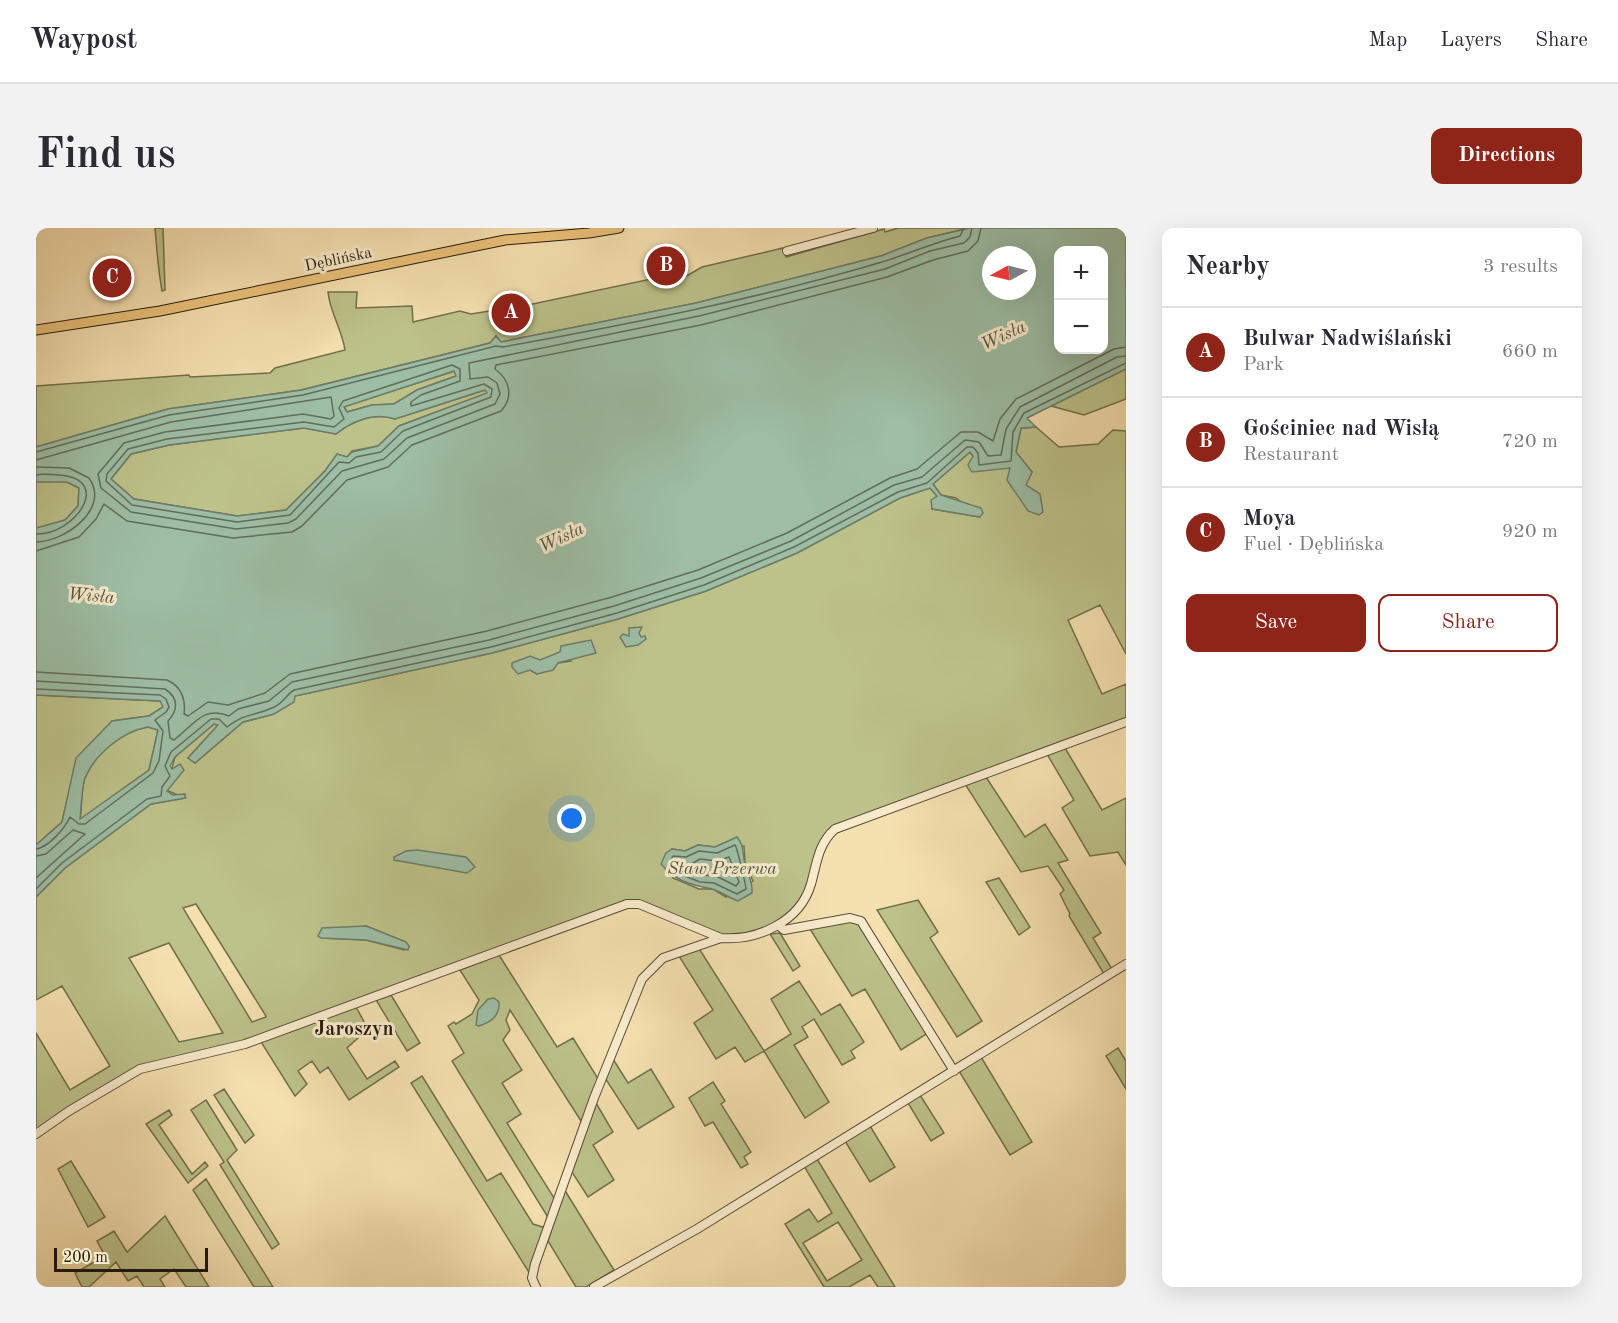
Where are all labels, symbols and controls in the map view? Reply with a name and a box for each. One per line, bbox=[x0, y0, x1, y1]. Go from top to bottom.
text: Waypost bbox=[30, 27, 137, 55]
text: Map bbox=[1368, 30, 1407, 51]
text: Layers bbox=[1440, 30, 1502, 51]
text: Share bbox=[1535, 30, 1588, 51]
button: Directions bbox=[1431, 128, 1582, 184]
text: Find us bbox=[36, 135, 175, 177]
pin: B bbox=[646, 243, 686, 288]
street label: Dęblińska bbox=[303, 245, 374, 275]
north arrow bbox=[982, 246, 1036, 300]
map controls bbox=[1054, 246, 1108, 354]
button: + bbox=[1054, 246, 1108, 300]
text: Nearby bbox=[1186, 254, 1270, 280]
pin: C bbox=[92, 256, 132, 300]
text: 3 results bbox=[1483, 257, 1558, 277]
pin: A bbox=[492, 290, 530, 335]
button: − bbox=[1054, 300, 1108, 354]
water label: Wisła bbox=[978, 318, 1029, 354]
text: Bulwar Nadwiślański bbox=[1243, 328, 1452, 350]
text: A bbox=[1198, 342, 1213, 362]
text: 660 m bbox=[1502, 342, 1558, 362]
text: Park bbox=[1243, 355, 1284, 375]
text: Gościniec nad Wisłą bbox=[1243, 418, 1439, 440]
text: B bbox=[1198, 432, 1213, 452]
text: 720 m bbox=[1502, 432, 1558, 452]
text: Restaurant bbox=[1243, 445, 1339, 465]
text: Moya bbox=[1243, 508, 1296, 530]
water label: Wisła bbox=[536, 520, 587, 556]
text: C bbox=[1199, 522, 1212, 542]
text: 920 m bbox=[1502, 522, 1558, 542]
text: Fuel · Dęblińska bbox=[1243, 535, 1384, 555]
water label: Wisła bbox=[67, 585, 116, 607]
button: Save bbox=[1186, 594, 1366, 652]
button: Share bbox=[1378, 594, 1558, 652]
your location bbox=[557, 804, 586, 833]
water label: Staw Przerwa bbox=[667, 860, 777, 878]
district label: Jaroszyn bbox=[314, 1020, 394, 1040]
scale bar bbox=[54, 1245, 208, 1272]
text: 200 m bbox=[63, 1250, 108, 1266]

